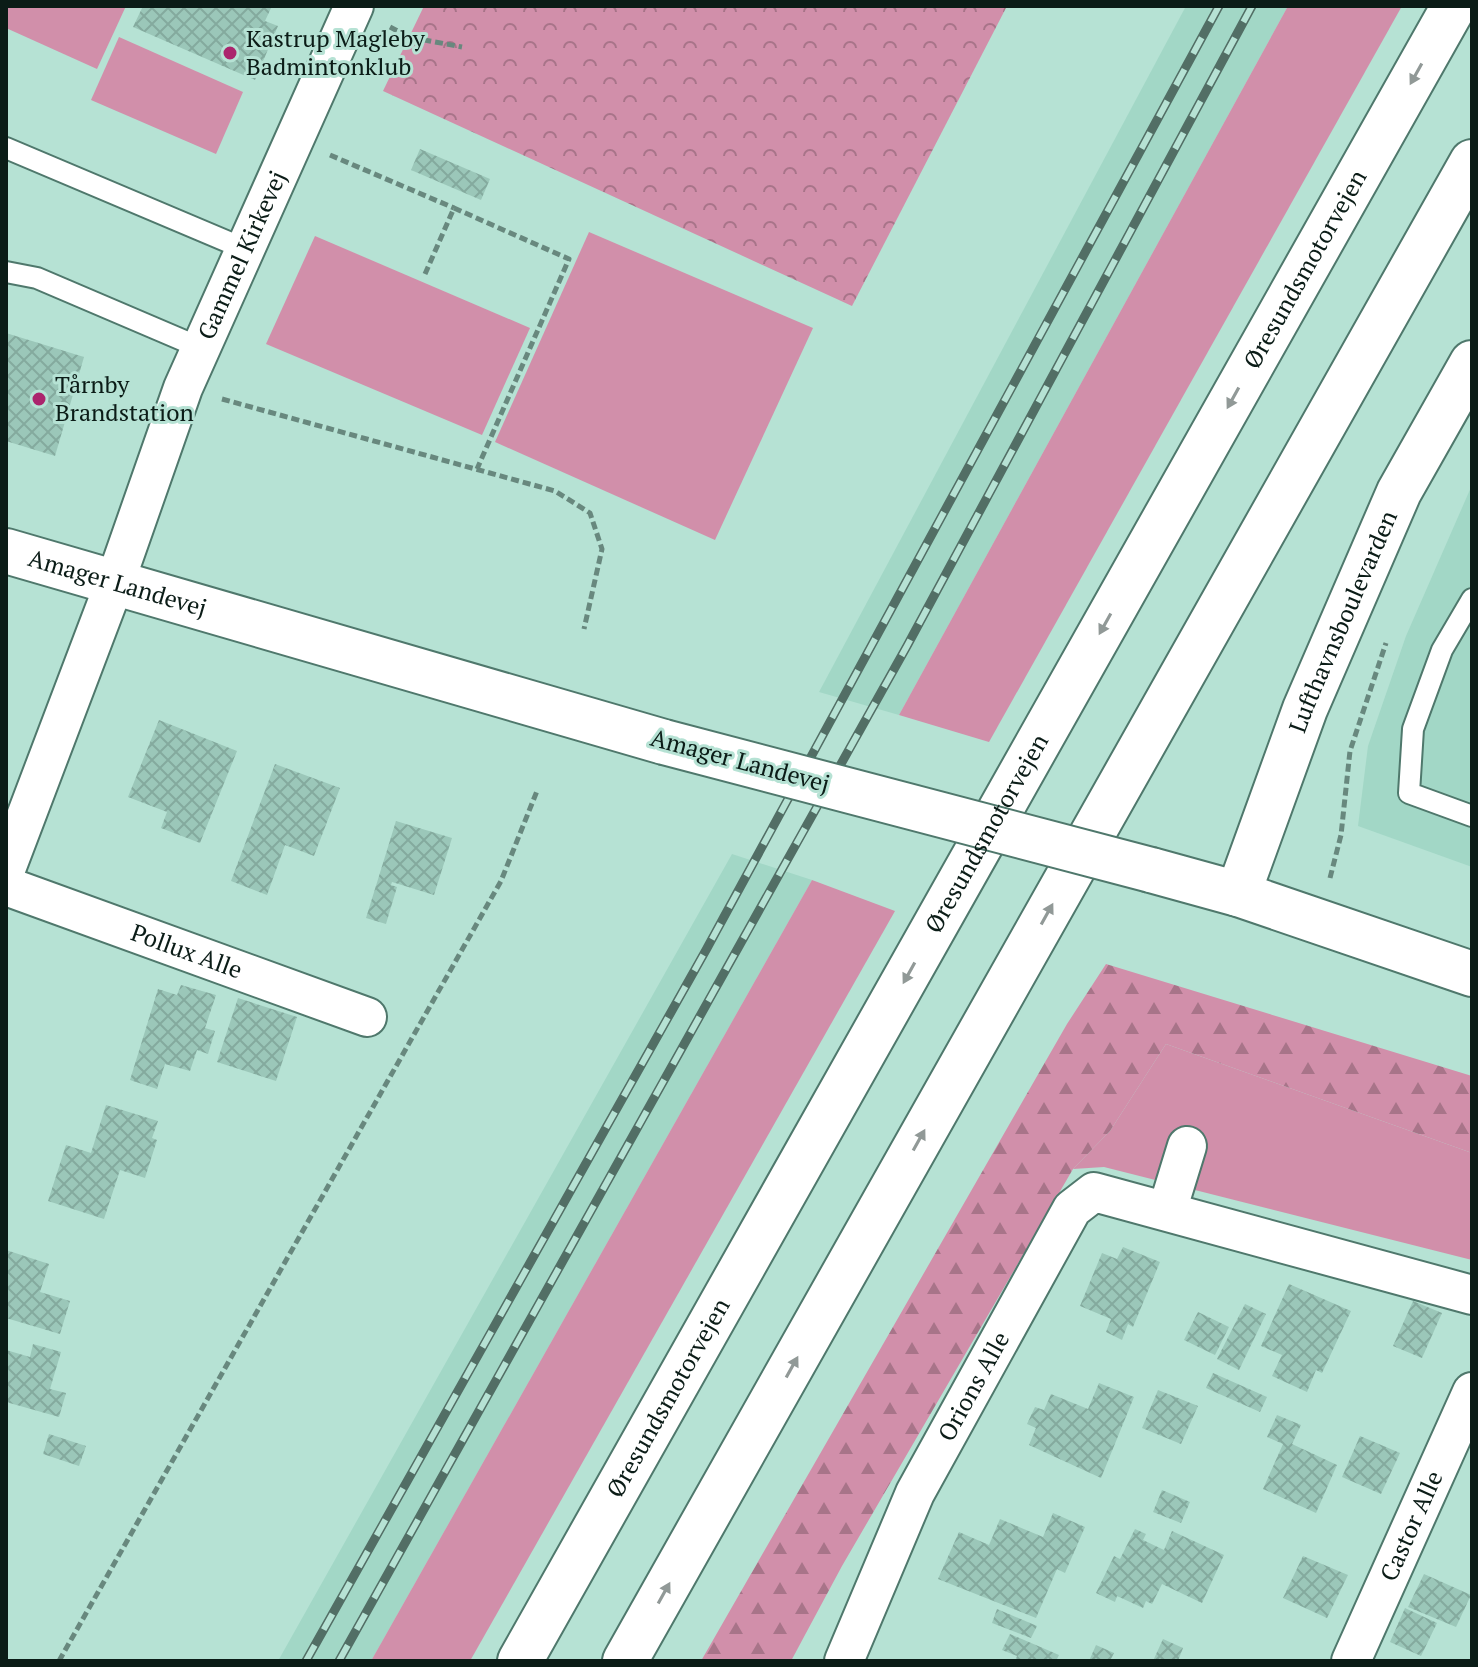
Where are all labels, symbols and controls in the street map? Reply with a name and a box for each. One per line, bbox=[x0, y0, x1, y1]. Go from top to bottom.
place label: Kastrup Magleby Badmintonklub bbox=[246, 22, 426, 82]
marker: Kastrup Magleby Badmintonklub bbox=[221, 44, 239, 62]
one-way arrow bbox=[1409, 63, 1423, 85]
street label: Øresundsmotorvejen bbox=[1236, 163, 1373, 374]
street label: Gammel Kirkevej bbox=[190, 165, 293, 344]
place label: Tårnby Brandstation bbox=[55, 368, 194, 428]
one-way arrow bbox=[1226, 387, 1240, 409]
marker: Tårnby Brandstation bbox=[30, 390, 48, 408]
street label: Lufthavnsboulevarden bbox=[1281, 505, 1404, 737]
street label: Amager Landevej bbox=[25, 541, 211, 623]
one-way arrow bbox=[1098, 613, 1112, 635]
street label: Amager Landevej bbox=[647, 721, 833, 799]
street label: Øresundsmotorvejen bbox=[917, 728, 1055, 939]
one-way arrow bbox=[1040, 903, 1054, 925]
street label: Pollux Alle bbox=[127, 916, 247, 985]
one-way arrow bbox=[902, 961, 915, 984]
one-way arrow bbox=[912, 1129, 926, 1151]
street label: Øresundsmotorvejen bbox=[599, 1292, 737, 1503]
street label: Orions Alle bbox=[930, 1326, 1016, 1447]
one-way arrow bbox=[785, 1355, 798, 1378]
street label: Castor Alle bbox=[1372, 1465, 1450, 1586]
one-way arrow bbox=[657, 1582, 671, 1604]

